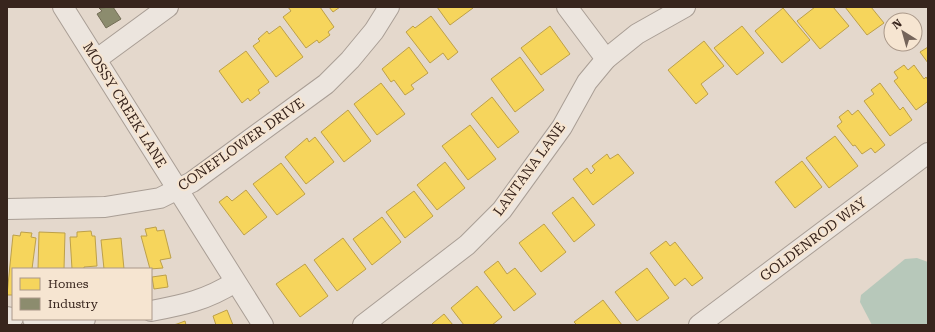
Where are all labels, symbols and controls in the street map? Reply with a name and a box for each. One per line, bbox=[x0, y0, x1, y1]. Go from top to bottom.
north arrow bbox=[883, 12, 923, 52]
text: N bbox=[890, 16, 905, 32]
street label: MOSSY CREEK LANE bbox=[80, 39, 170, 171]
street label: CONEFLOWER DRIVE bbox=[175, 94, 307, 194]
street label: LANTANA LANE bbox=[490, 119, 568, 219]
street label: GOLDENROD WAY bbox=[757, 194, 870, 284]
legend bbox=[12, 268, 152, 320]
text: Homes bbox=[48, 277, 89, 291]
text: Industry bbox=[48, 297, 99, 311]

